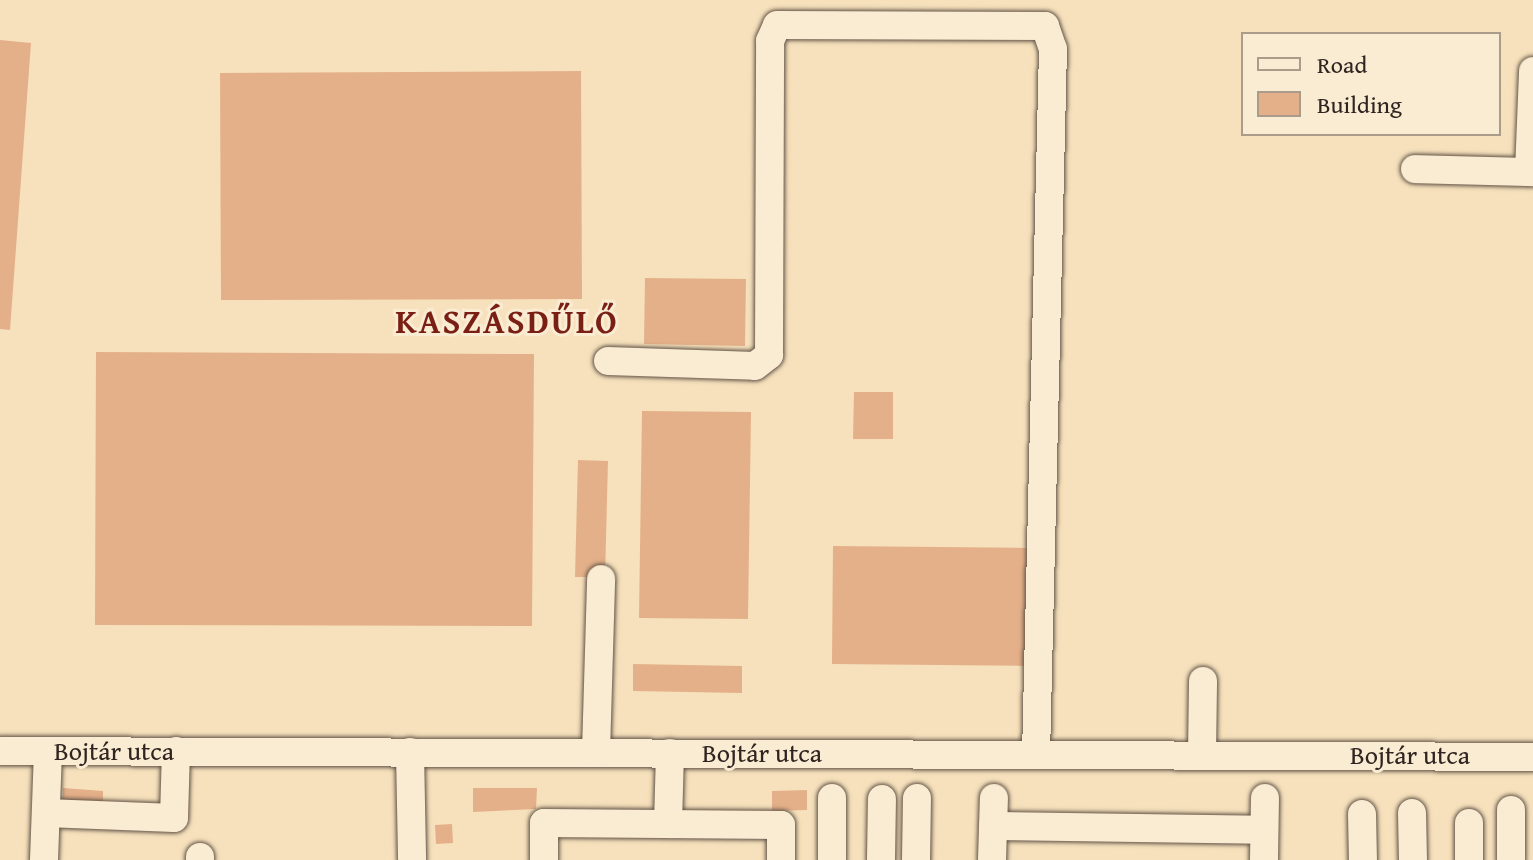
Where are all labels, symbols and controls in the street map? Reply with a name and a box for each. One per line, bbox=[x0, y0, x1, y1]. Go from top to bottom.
legend bbox=[1241, 32, 1501, 136]
text: Road bbox=[1317, 47, 1367, 82]
text: Building bbox=[1317, 87, 1402, 122]
district label: KASZÁSDŰLŐ bbox=[395, 301, 619, 341]
street label: Bojtár utca bbox=[54, 735, 174, 767]
street label: Bojtár utca bbox=[702, 737, 822, 769]
street label: Bojtár utca bbox=[1350, 739, 1470, 771]

